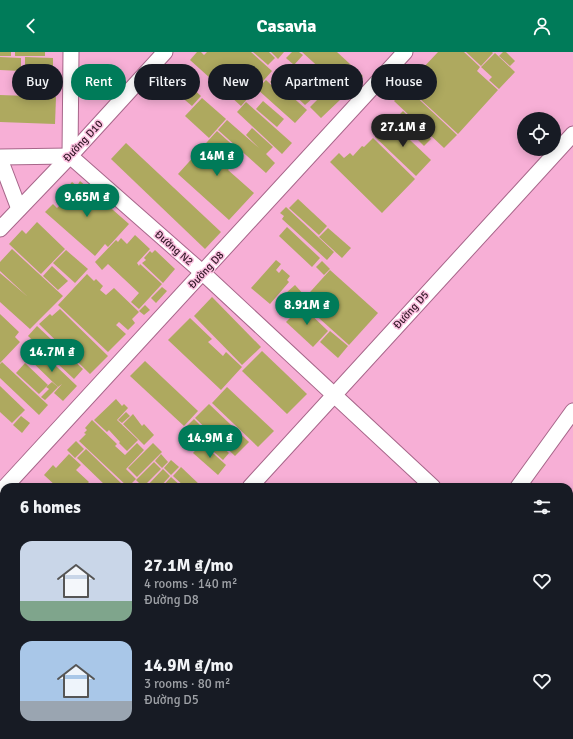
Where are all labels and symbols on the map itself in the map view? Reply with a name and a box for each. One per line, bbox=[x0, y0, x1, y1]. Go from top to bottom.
pin: 27.1M ₫ bbox=[366, 114, 440, 148]
street label: Đường D10 bbox=[60, 117, 106, 165]
pin: 14M ₫ bbox=[189, 143, 245, 177]
pin: 9.65M ₫ bbox=[50, 184, 124, 218]
street label: Đường N2 bbox=[152, 228, 196, 268]
street label: Đường D8 bbox=[185, 249, 227, 291]
street label: Đường D5 bbox=[391, 288, 431, 332]
pin: 8.91M ₫ bbox=[270, 292, 344, 326]
pin: 14.7M ₫ bbox=[15, 339, 89, 373]
pin: 14.9M ₫ bbox=[173, 425, 247, 459]

